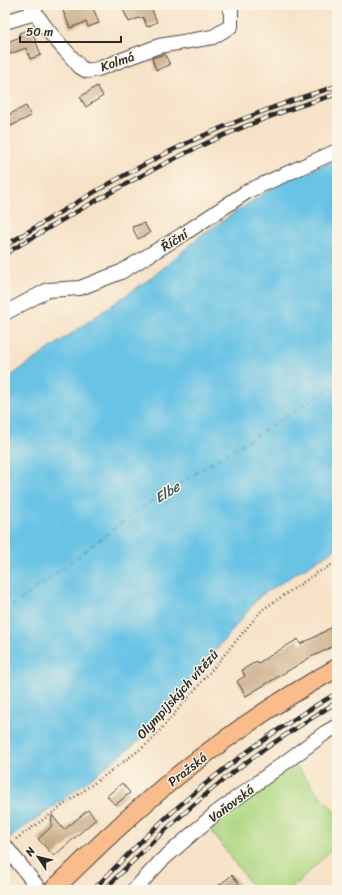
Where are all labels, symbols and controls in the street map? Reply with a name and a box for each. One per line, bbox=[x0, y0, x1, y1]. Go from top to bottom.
scale bar bbox=[20, 18, 121, 44]
text: 50 m bbox=[26, 21, 53, 43]
street label: Kolmá bbox=[97, 45, 138, 78]
street label: Říční bbox=[156, 222, 194, 258]
water label: Elbe bbox=[149, 474, 187, 510]
street label: Olympijských vítězů bbox=[131, 644, 224, 745]
street label: Pražská bbox=[162, 746, 213, 792]
street label: Vaňovská bbox=[203, 778, 260, 828]
north arrow bbox=[18, 837, 58, 877]
text: N bbox=[20, 843, 40, 861]

